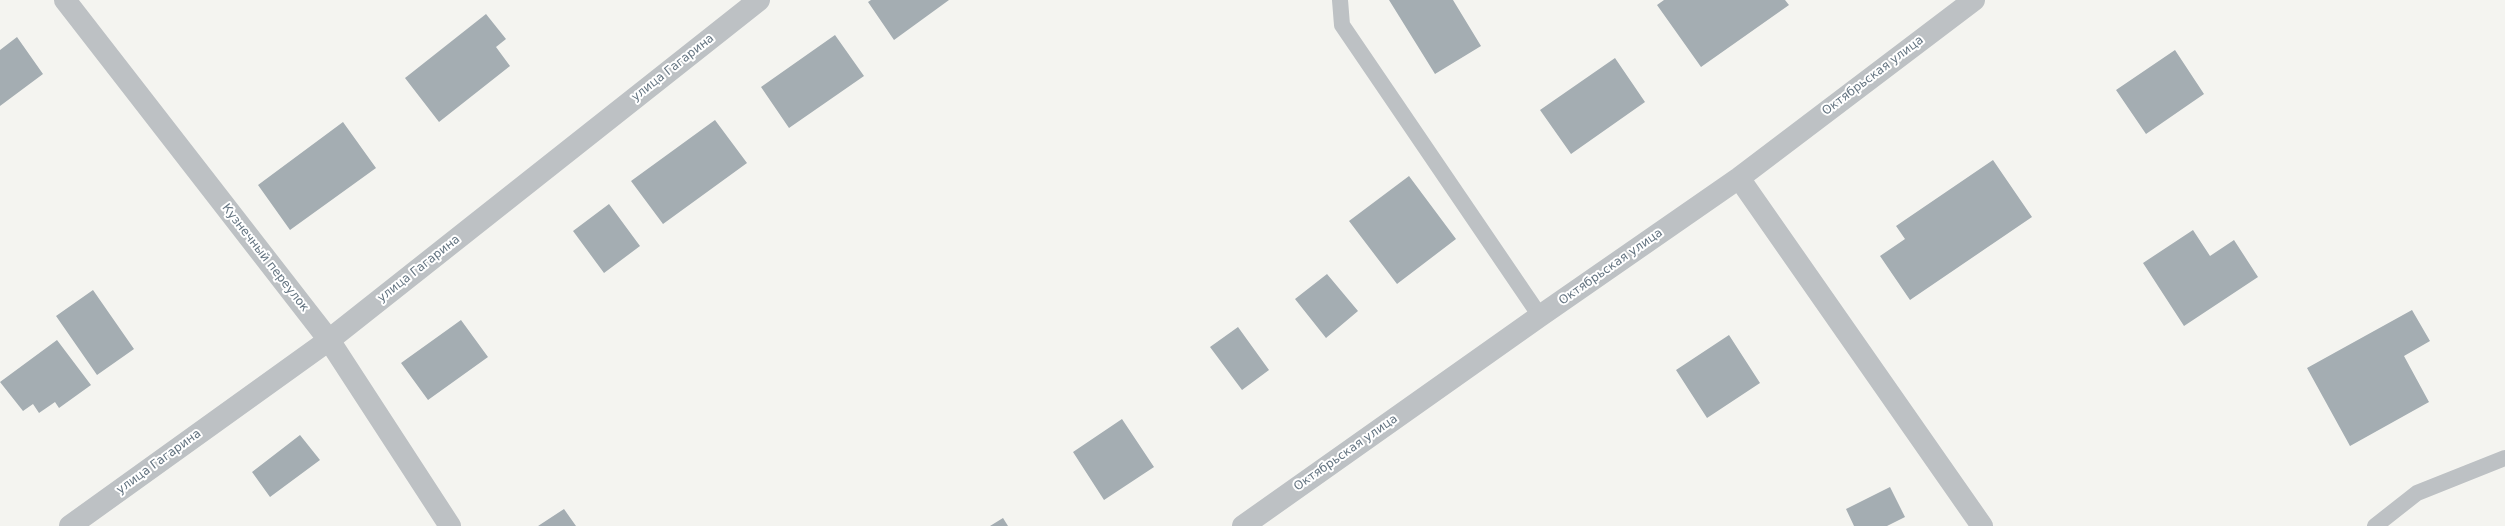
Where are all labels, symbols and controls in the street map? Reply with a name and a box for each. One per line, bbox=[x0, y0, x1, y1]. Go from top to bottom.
street label: улица Гагарина bbox=[629, 31, 717, 105]
street label: Октябрьская улица bbox=[1819, 33, 1927, 119]
street label: Кузнечный переулок bbox=[218, 201, 312, 315]
street label: Октябрьская улица bbox=[1556, 226, 1666, 308]
street label: улица Гагарина bbox=[375, 232, 463, 306]
street label: Октябрьская улица bbox=[1291, 412, 1401, 494]
street label: улица Гагарина bbox=[114, 427, 204, 497]

